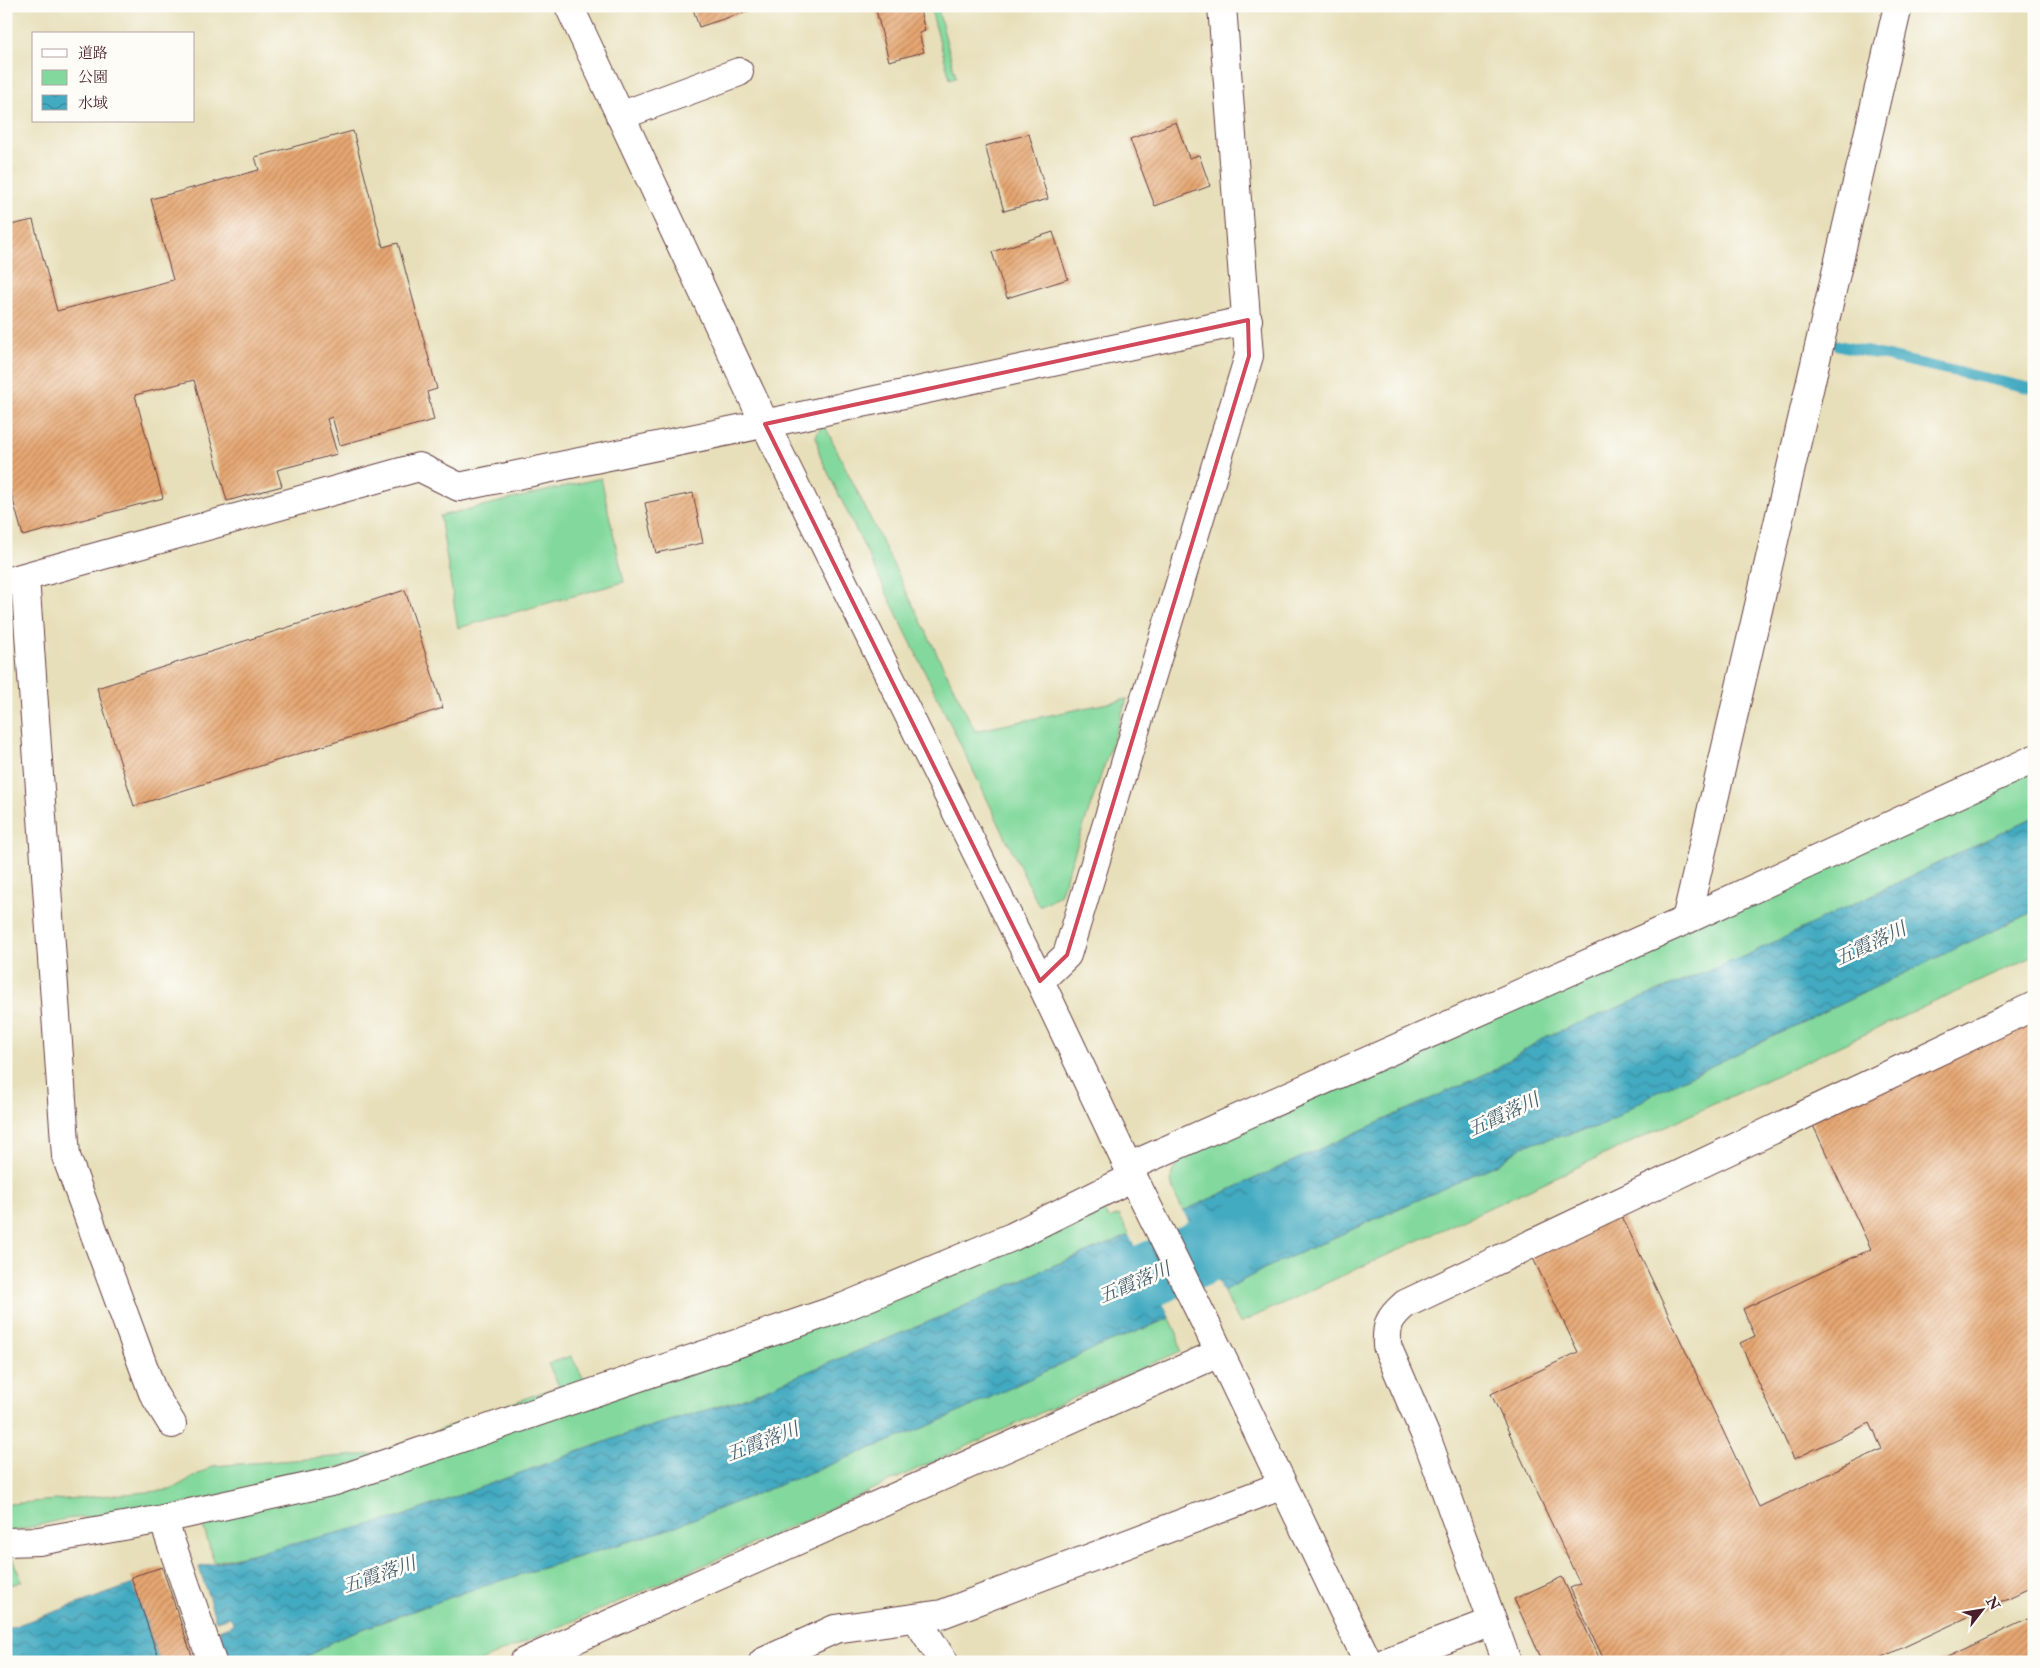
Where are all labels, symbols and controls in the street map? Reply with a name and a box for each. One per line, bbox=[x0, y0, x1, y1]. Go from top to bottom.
legend bbox=[32, 32, 195, 122]
text: 道路 bbox=[78, 44, 108, 63]
text: 公園 bbox=[78, 68, 108, 87]
text: 水域 bbox=[78, 94, 108, 113]
water label: 五霞落川 bbox=[1831, 916, 1912, 971]
water label: 五霞落川 bbox=[1464, 1087, 1545, 1142]
water label: 五霞落川 bbox=[1095, 1256, 1176, 1309]
water label: 五霞落川 bbox=[723, 1416, 804, 1467]
water label: 五霞落川 bbox=[339, 1551, 421, 1599]
north arrow bbox=[1958, 1586, 2008, 1636]
text: N bbox=[1982, 1593, 2003, 1614]

